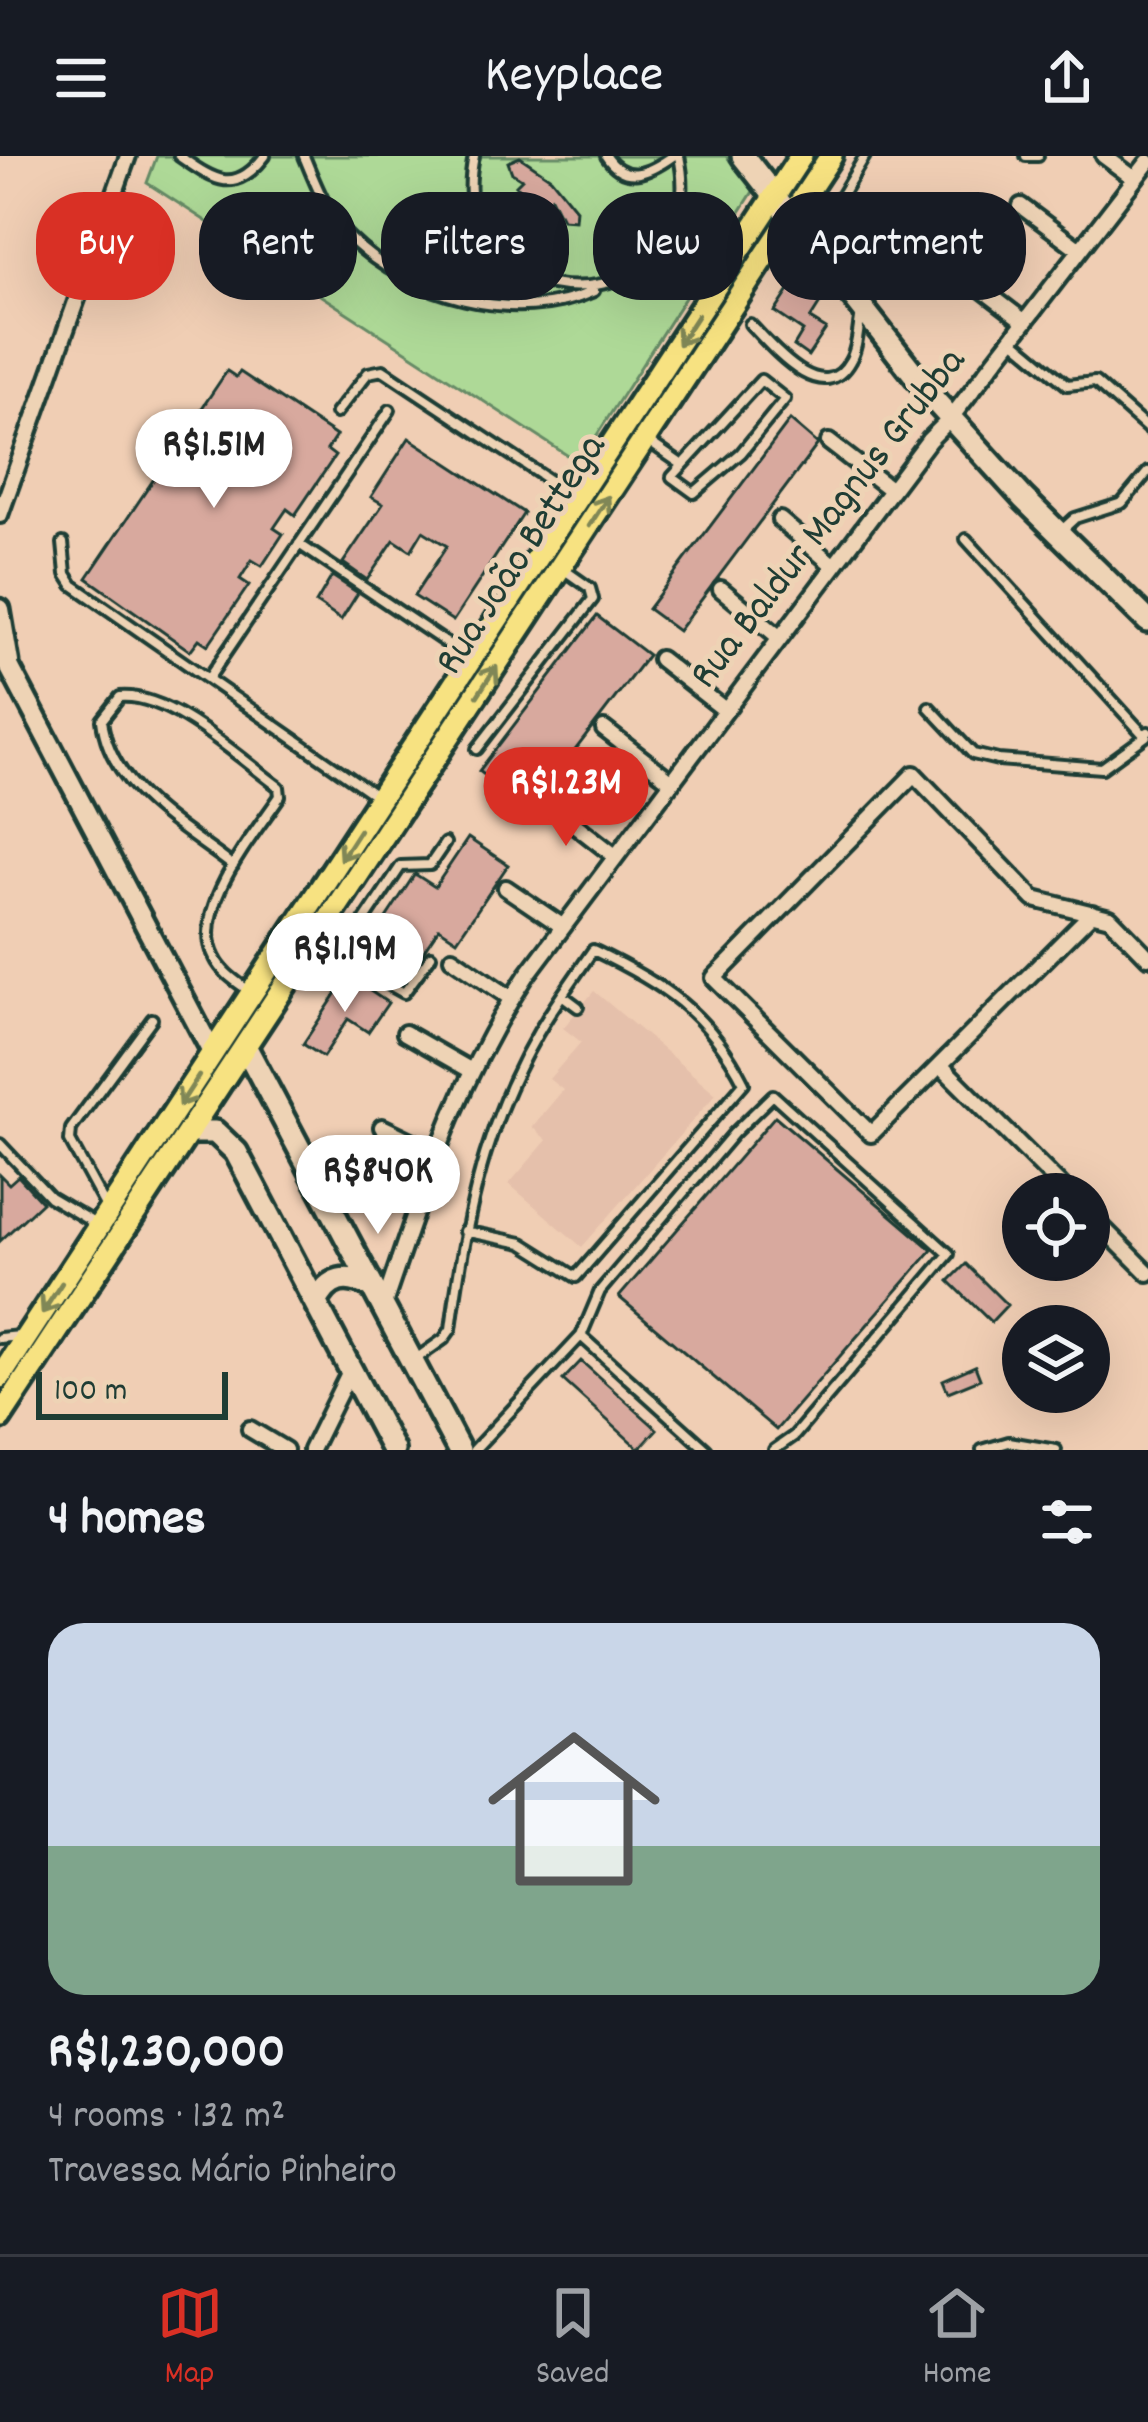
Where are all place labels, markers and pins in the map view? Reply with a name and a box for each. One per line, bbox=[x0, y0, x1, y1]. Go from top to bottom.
pin: R$1.51M bbox=[103, 409, 325, 511]
pin: R$1.23M bbox=[455, 747, 677, 849]
pin: R$1.19M bbox=[234, 913, 456, 1015]
pin: R$840K bbox=[280, 1135, 476, 1237]

